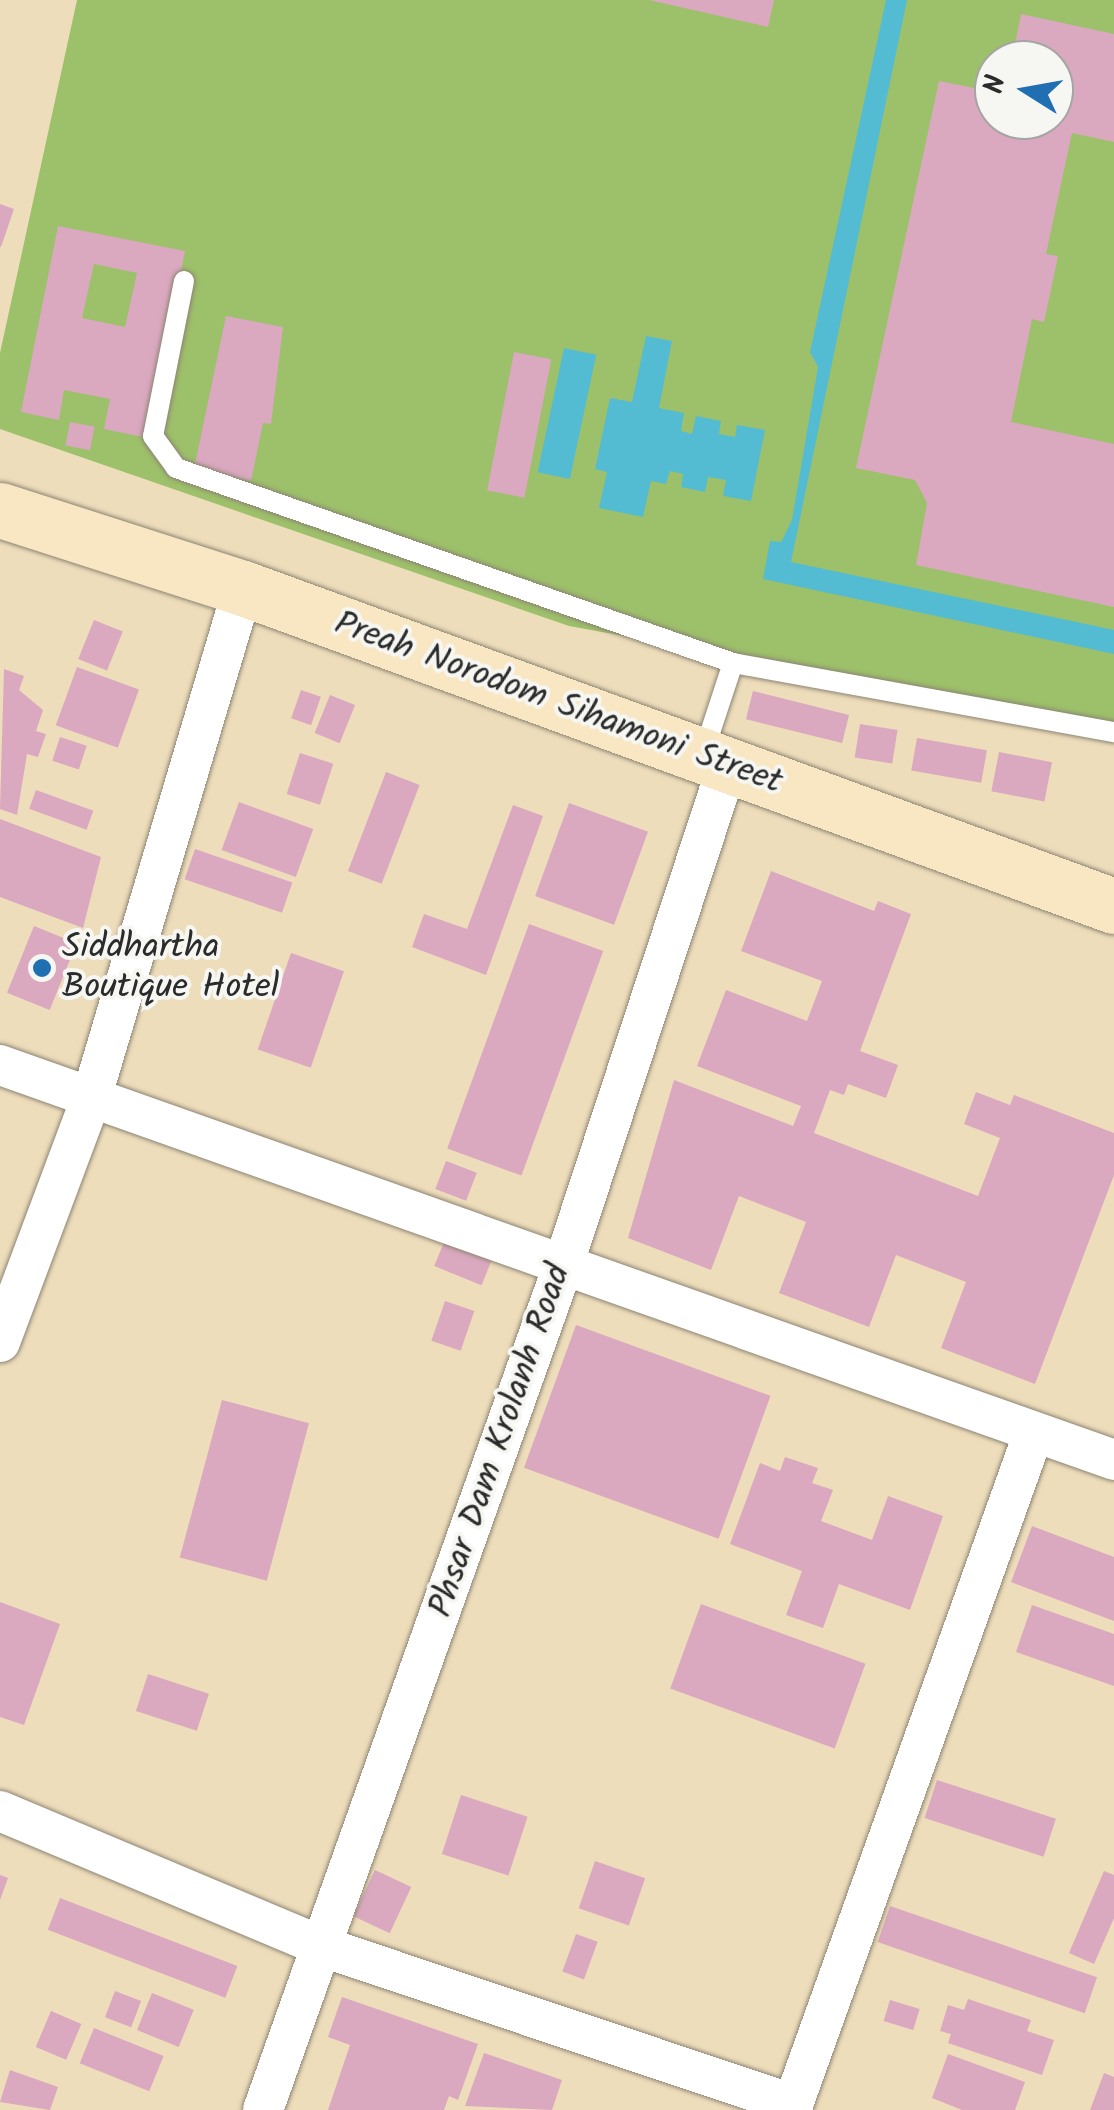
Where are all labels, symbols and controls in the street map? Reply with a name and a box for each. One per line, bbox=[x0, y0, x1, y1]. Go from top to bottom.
north arrow bbox=[974, 40, 1074, 140]
text: N bbox=[972, 72, 1020, 98]
street label: Preah Norodom Sihamoni Street bbox=[328, 603, 788, 805]
place label: Siddhartha Boutique Hotel bbox=[62, 927, 279, 1009]
marker: Siddhartha Boutique Hotel bbox=[31, 957, 53, 979]
street label: Phsar Dam Krolanh Road bbox=[421, 1259, 581, 1623]

